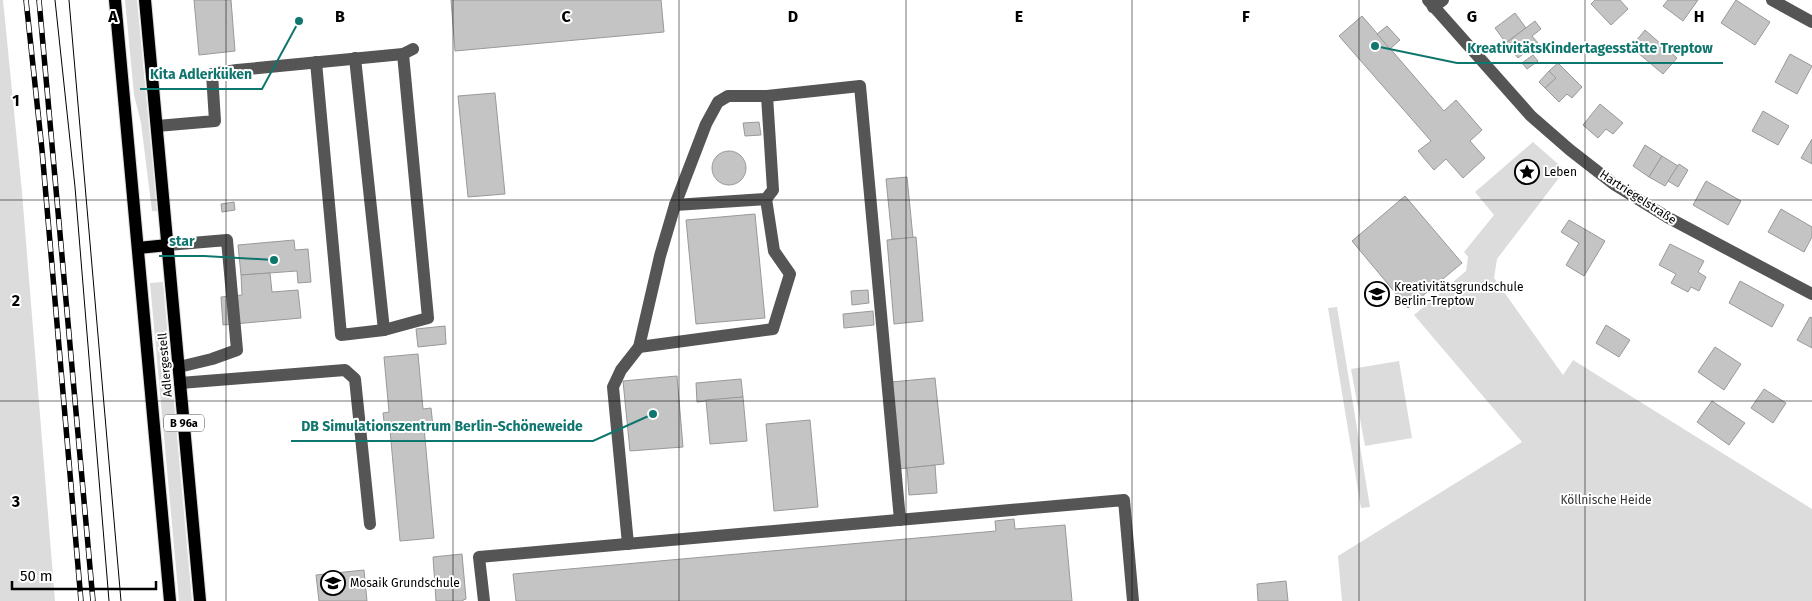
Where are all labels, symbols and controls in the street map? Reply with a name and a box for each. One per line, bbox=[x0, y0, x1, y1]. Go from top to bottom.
text: A bbox=[107, 7, 118, 26]
text: B bbox=[335, 7, 345, 26]
text: C bbox=[561, 7, 571, 26]
text: D bbox=[788, 7, 798, 26]
text: E bbox=[1015, 7, 1023, 26]
text: F bbox=[1242, 7, 1250, 26]
text: G bbox=[1467, 7, 1477, 26]
text: H bbox=[1694, 7, 1704, 26]
callout: KreativitätsKindertagesstätte Treptow bbox=[1457, 34, 1723, 63]
text: KreativitätsKindertagesstätte Treptow bbox=[1467, 40, 1713, 57]
callout: Kita Adlerküken bbox=[140, 60, 262, 89]
text: Kita Adlerküken bbox=[150, 66, 252, 83]
text: 1 bbox=[12, 91, 20, 110]
place icon: Leben bbox=[1514, 159, 1540, 185]
place label: Leben bbox=[1544, 165, 1577, 179]
street label: Hartriegelstraße bbox=[1597, 167, 1679, 227]
callout: star bbox=[159, 227, 204, 256]
text: star bbox=[169, 233, 195, 250]
place label: Kreativitätsgrundschule Berlin-Treptow bbox=[1394, 280, 1523, 308]
school or university icon: Kreativitätsgrundschule Berlin-Treptow bbox=[1364, 281, 1390, 307]
text: 2 bbox=[12, 291, 20, 310]
street label: Adlergestell bbox=[155, 332, 175, 398]
callout: DB Simulationszentrum Berlin-Schöneweide bbox=[291, 412, 593, 441]
road number: B 96a bbox=[164, 414, 204, 432]
text: DB Simulationszentrum Berlin-Schöneweide bbox=[301, 418, 583, 435]
text: 3 bbox=[11, 492, 20, 511]
park label: Köllnische Heide bbox=[1560, 493, 1652, 507]
scale bar bbox=[12, 558, 156, 590]
text: 50 m bbox=[20, 567, 53, 585]
school or university icon: Mosaik Grundschule bbox=[320, 570, 346, 596]
place label: Mosaik Grundschule bbox=[350, 576, 460, 590]

